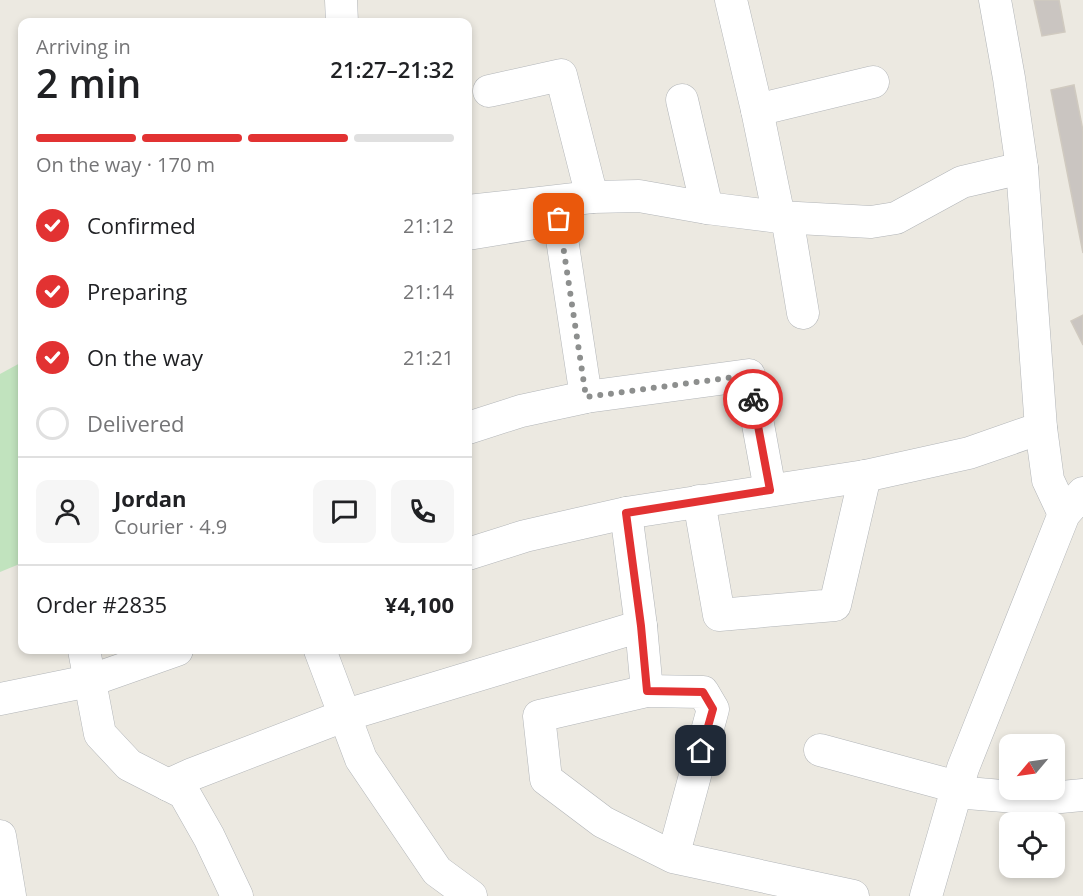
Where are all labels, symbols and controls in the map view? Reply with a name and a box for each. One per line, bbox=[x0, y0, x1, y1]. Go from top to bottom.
text: Arriving in bbox=[36, 33, 131, 60]
text: 21:27–21:32 bbox=[330, 54, 454, 84]
text: 2 min bbox=[36, 56, 141, 109]
text: On the way · 170 m bbox=[36, 151, 215, 178]
pin bbox=[533, 193, 584, 244]
icon: bag bbox=[542, 202, 575, 235]
icon: check bbox=[36, 209, 69, 242]
text: Confirmed bbox=[87, 210, 196, 240]
text: 21:12 bbox=[403, 212, 454, 239]
icon: check bbox=[36, 275, 69, 308]
text: Preparing bbox=[87, 276, 187, 306]
text: 21:14 bbox=[403, 278, 454, 305]
icon: check bbox=[36, 341, 69, 374]
text: On the way bbox=[87, 342, 203, 372]
text: 21:21 bbox=[403, 344, 454, 371]
courier bbox=[723, 369, 783, 429]
icon: bike bbox=[737, 383, 770, 416]
text: Delivered bbox=[87, 408, 185, 438]
button: person bbox=[36, 480, 99, 543]
button: chat bbox=[313, 480, 376, 543]
button: phone bbox=[391, 480, 454, 543]
text: Jordan bbox=[114, 483, 187, 513]
text: Courier · 4.9 bbox=[114, 513, 227, 540]
text: Order #2835 bbox=[36, 589, 167, 619]
text: ¥4,100 bbox=[385, 589, 454, 619]
pin bbox=[675, 725, 726, 776]
icon: home bbox=[684, 734, 717, 767]
north arrow bbox=[999, 734, 1065, 800]
map controls bbox=[999, 734, 1065, 878]
button: locate bbox=[999, 812, 1065, 878]

